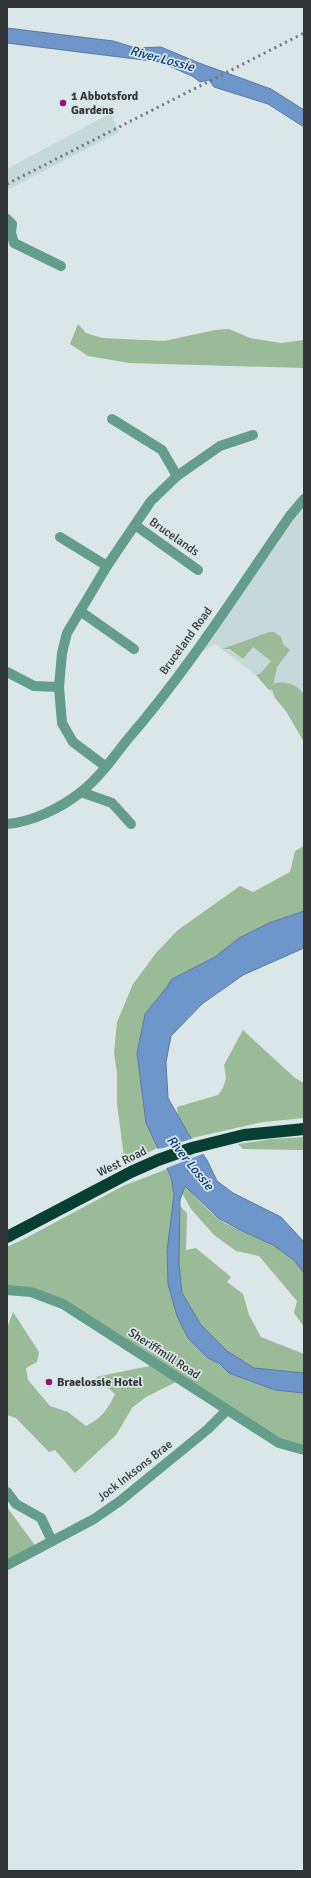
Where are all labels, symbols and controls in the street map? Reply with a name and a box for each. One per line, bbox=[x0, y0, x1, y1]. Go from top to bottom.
water label: River Lossie bbox=[128, 43, 197, 76]
place label: 1 Abbotsford Gardens bbox=[71, 89, 139, 118]
marker: 1 Abbotsford Gardens bbox=[58, 98, 68, 108]
street label: Brucelands bbox=[146, 514, 202, 560]
street label: Bruceland Road bbox=[156, 604, 216, 678]
water label: River Lossie bbox=[163, 1132, 218, 1195]
street label: West Road bbox=[95, 1144, 149, 1180]
street label: Sheriffmill Road bbox=[125, 1325, 203, 1383]
place label: Braelossie Hotel bbox=[57, 1375, 143, 1390]
marker: Braelossie Hotel bbox=[44, 1377, 54, 1387]
street label: Jock Inksons Brae bbox=[94, 1437, 176, 1505]

